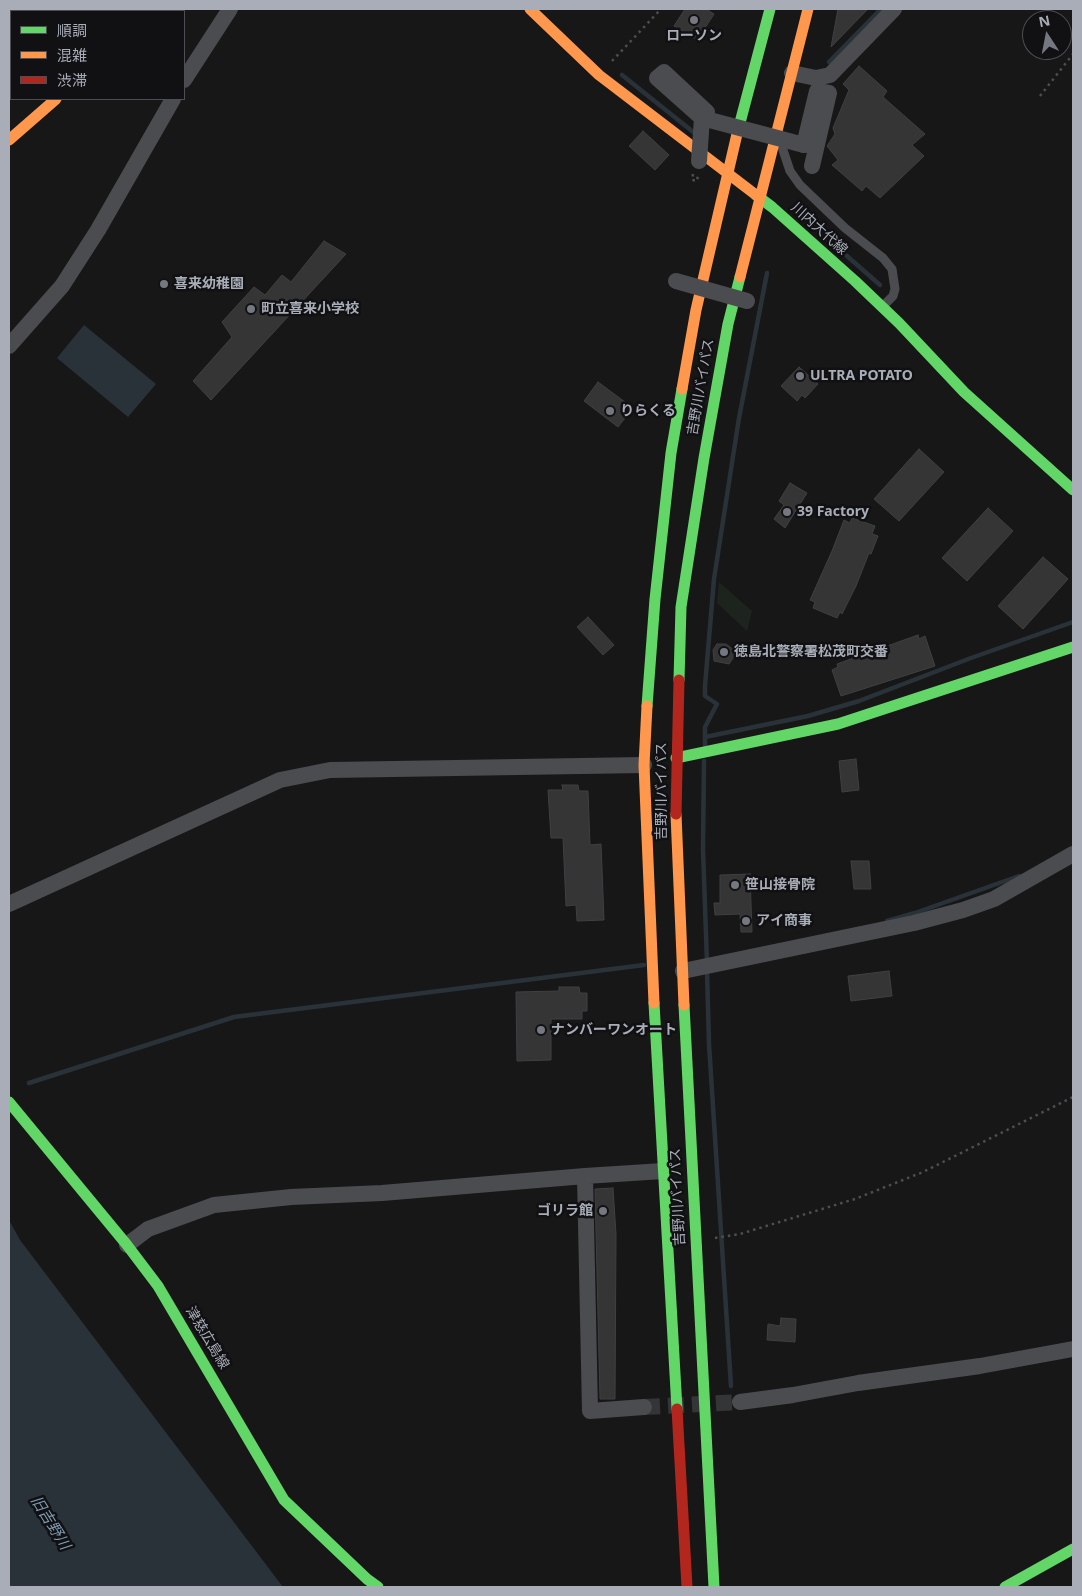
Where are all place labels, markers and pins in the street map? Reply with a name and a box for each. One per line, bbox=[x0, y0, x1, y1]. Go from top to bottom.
marker: ローソン bbox=[688, 14, 700, 26]
place label: ローソン bbox=[666, 28, 722, 44]
place label: 喜来幼稚園 bbox=[174, 276, 244, 292]
marker: 喜来幼稚園 bbox=[158, 278, 170, 290]
place label: 町立喜来小学校 bbox=[261, 301, 359, 317]
marker: 町立喜来小学校 bbox=[245, 303, 257, 315]
place label: ULTRA POTATO bbox=[810, 368, 913, 384]
marker: ULTRA POTATO bbox=[794, 370, 806, 382]
place label: りらくる bbox=[620, 403, 676, 419]
marker: りらくる bbox=[604, 405, 616, 417]
place label: 39 Factory bbox=[797, 504, 869, 520]
marker: 39 Factory bbox=[781, 506, 793, 518]
place label: 徳島北警察署松茂町交番 bbox=[734, 644, 888, 660]
marker: 徳島北警察署松茂町交番 bbox=[718, 646, 730, 658]
place label: 笹山接骨院 bbox=[745, 877, 815, 893]
marker: 笹山接骨院 bbox=[729, 879, 741, 891]
place label: アイ商事 bbox=[756, 913, 812, 929]
marker: アイ商事 bbox=[740, 915, 752, 927]
place label: ナンバーワンオート bbox=[551, 1022, 677, 1038]
marker: ナンバーワンオート bbox=[535, 1024, 547, 1036]
place label: ゴリラ館 bbox=[537, 1203, 593, 1219]
marker: ゴリラ館 bbox=[597, 1205, 609, 1217]

